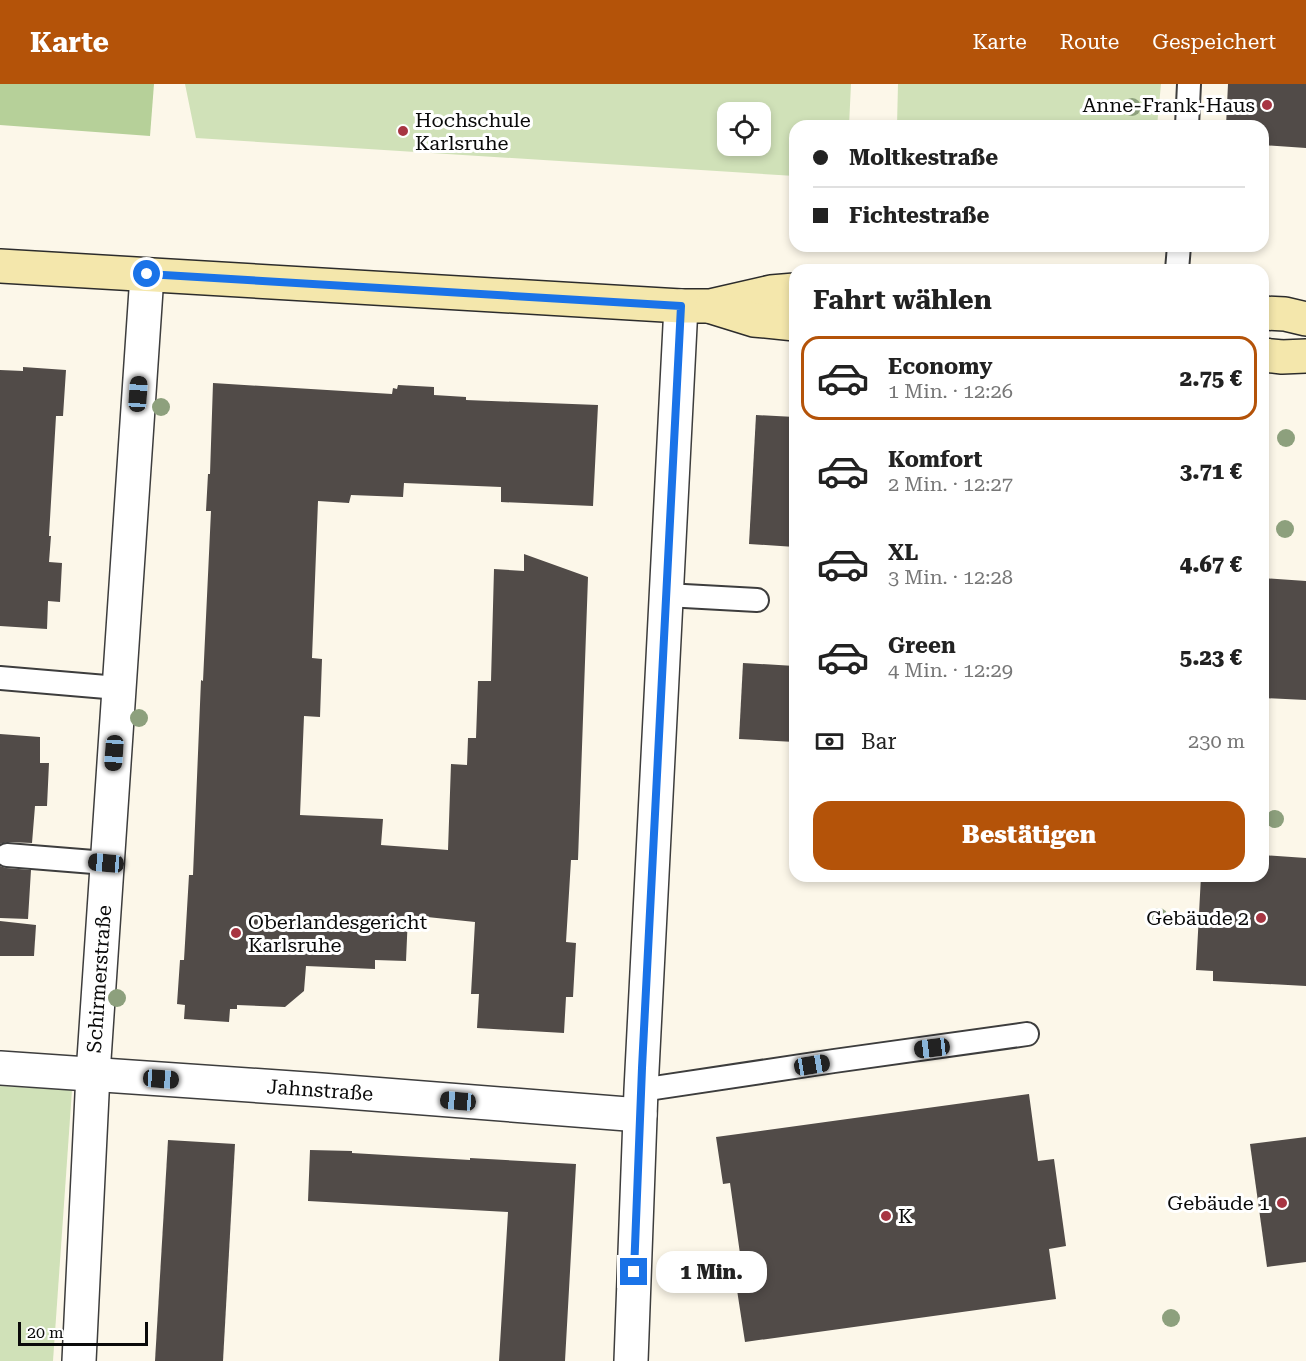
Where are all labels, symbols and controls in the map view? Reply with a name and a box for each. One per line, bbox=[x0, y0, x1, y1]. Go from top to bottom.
text: Karte bbox=[30, 26, 109, 59]
text: Karte bbox=[972, 30, 1027, 54]
text: Route bbox=[1060, 30, 1119, 54]
text: Gespeichert bbox=[1152, 30, 1276, 54]
place label: Anne-Frank-Haus bbox=[1082, 93, 1255, 117]
marker: Anne-Frank-Haus bbox=[1260, 98, 1274, 112]
map controls bbox=[717, 102, 771, 156]
button: locate bbox=[717, 102, 771, 156]
place label: Hochschule Karlsruhe bbox=[415, 108, 531, 155]
marker: Hochschule Karlsruhe bbox=[396, 124, 410, 138]
text: Moltkestraße bbox=[849, 145, 998, 170]
text: Fichtestraße bbox=[849, 203, 989, 228]
route start bbox=[133, 260, 160, 287]
text: Fahrt wählen bbox=[813, 284, 992, 316]
icon: car bbox=[816, 351, 870, 405]
text: Economy bbox=[888, 354, 992, 379]
text: 2.75 € bbox=[1180, 366, 1242, 391]
car bbox=[128, 375, 148, 413]
text: 1 Min. · 12:26 bbox=[888, 379, 1013, 403]
icon: car bbox=[816, 444, 870, 498]
text: Komfort bbox=[888, 447, 983, 472]
text: 3.71 € bbox=[1180, 459, 1242, 484]
text: 2 Min. · 12:27 bbox=[888, 472, 1013, 496]
icon: car bbox=[816, 537, 870, 591]
text: XL bbox=[888, 540, 918, 565]
text: 4.67 € bbox=[1180, 552, 1242, 577]
text: 3 Min. · 12:28 bbox=[888, 565, 1013, 589]
icon: car bbox=[816, 630, 870, 684]
text: Green bbox=[888, 633, 956, 658]
text: 5.23 € bbox=[1180, 645, 1242, 670]
text: 4 Min. · 12:29 bbox=[888, 658, 1013, 682]
icon: cash bbox=[813, 725, 846, 758]
text: Bar bbox=[861, 729, 897, 754]
text: 230 m bbox=[1188, 729, 1245, 753]
car bbox=[104, 734, 124, 772]
button: Bestätigen bbox=[813, 801, 1245, 870]
car bbox=[87, 852, 125, 874]
street label: Schirmerstraße bbox=[82, 904, 116, 1054]
place label: Gebäude 2 bbox=[1146, 906, 1249, 930]
place label: Oberlandesgericht Karlsruhe bbox=[248, 910, 428, 957]
marker: Gebäude 2 bbox=[1254, 911, 1268, 925]
marker: Oberlandesgericht Karlsruhe bbox=[229, 926, 243, 940]
car bbox=[913, 1037, 951, 1059]
car bbox=[793, 1053, 831, 1077]
car bbox=[142, 1069, 180, 1089]
street label: Jahnstraße bbox=[266, 1074, 374, 1106]
car bbox=[439, 1090, 477, 1112]
place label: Gebäude 1 bbox=[1167, 1191, 1270, 1215]
marker: Gebäude 1 bbox=[1275, 1196, 1289, 1210]
place label: K bbox=[898, 1204, 913, 1228]
marker: K bbox=[879, 1209, 893, 1223]
callout: 1 Min. bbox=[655, 1251, 766, 1293]
route end bbox=[620, 1258, 647, 1285]
text: 1 Min. bbox=[680, 1260, 743, 1284]
scale bar bbox=[18, 1319, 148, 1346]
text: 20 m bbox=[27, 1323, 64, 1342]

